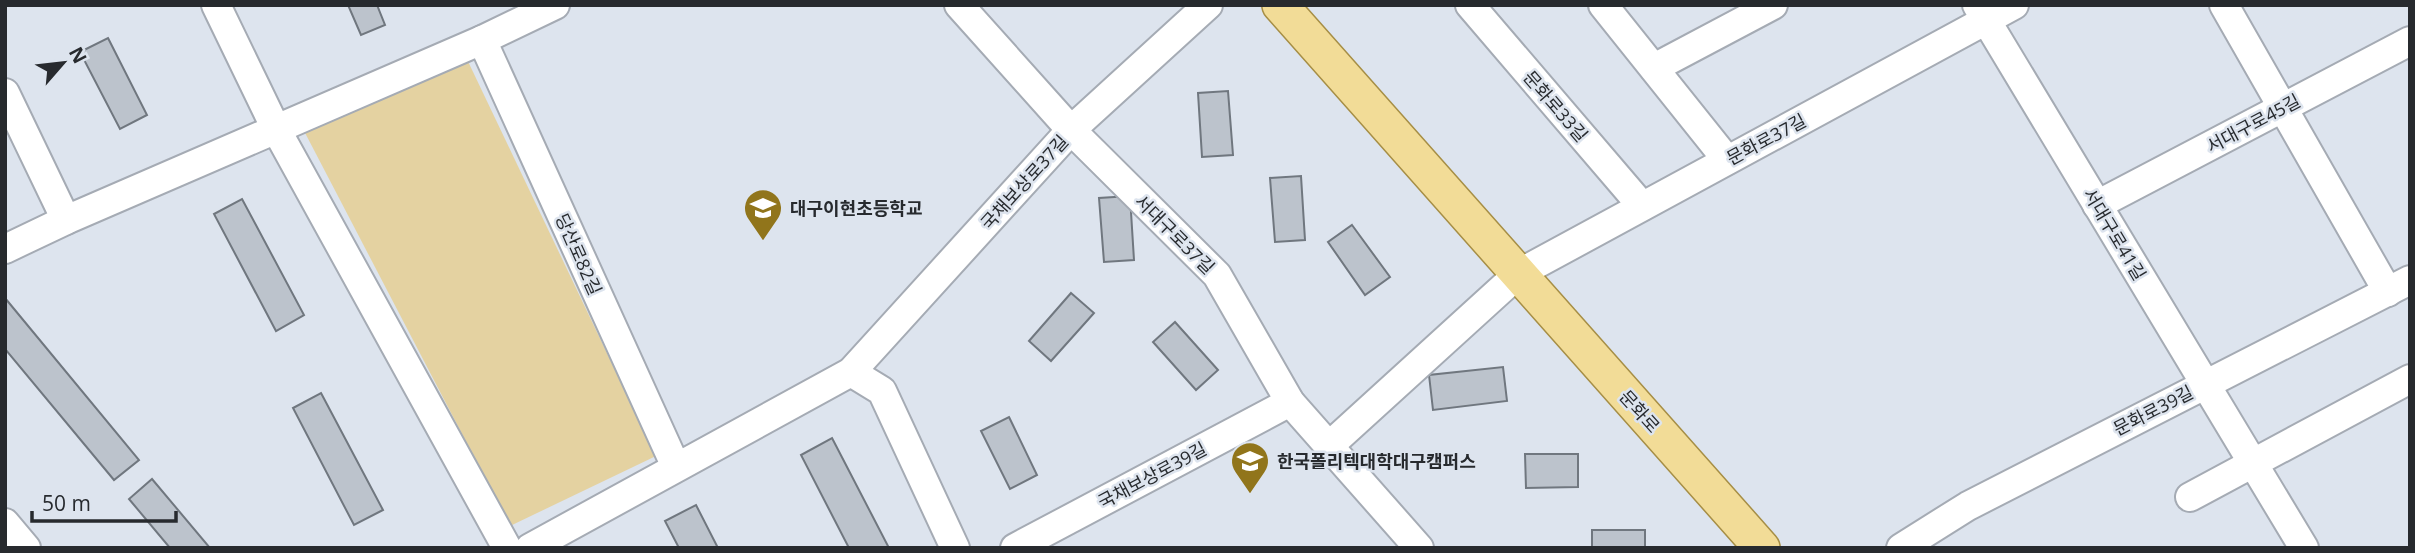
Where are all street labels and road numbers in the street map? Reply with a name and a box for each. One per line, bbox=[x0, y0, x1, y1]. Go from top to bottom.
street label: 문화로33길 bbox=[1518, 65, 1594, 147]
street label: 서대구로45길 bbox=[2202, 88, 2304, 158]
street label: 문화로37길 bbox=[1722, 108, 1810, 170]
street label: 국채보상로37길 bbox=[975, 129, 1073, 235]
street label: 서대구로41길 bbox=[2078, 184, 2152, 284]
street label: 서대구로37길 bbox=[1130, 189, 1220, 279]
street label: 당산로82길 bbox=[550, 209, 608, 299]
street label: 문화로39길 bbox=[2109, 380, 2197, 440]
street label: 문화로 bbox=[1614, 385, 1666, 437]
street label: 국채보상로39길 bbox=[1093, 436, 1211, 514]

